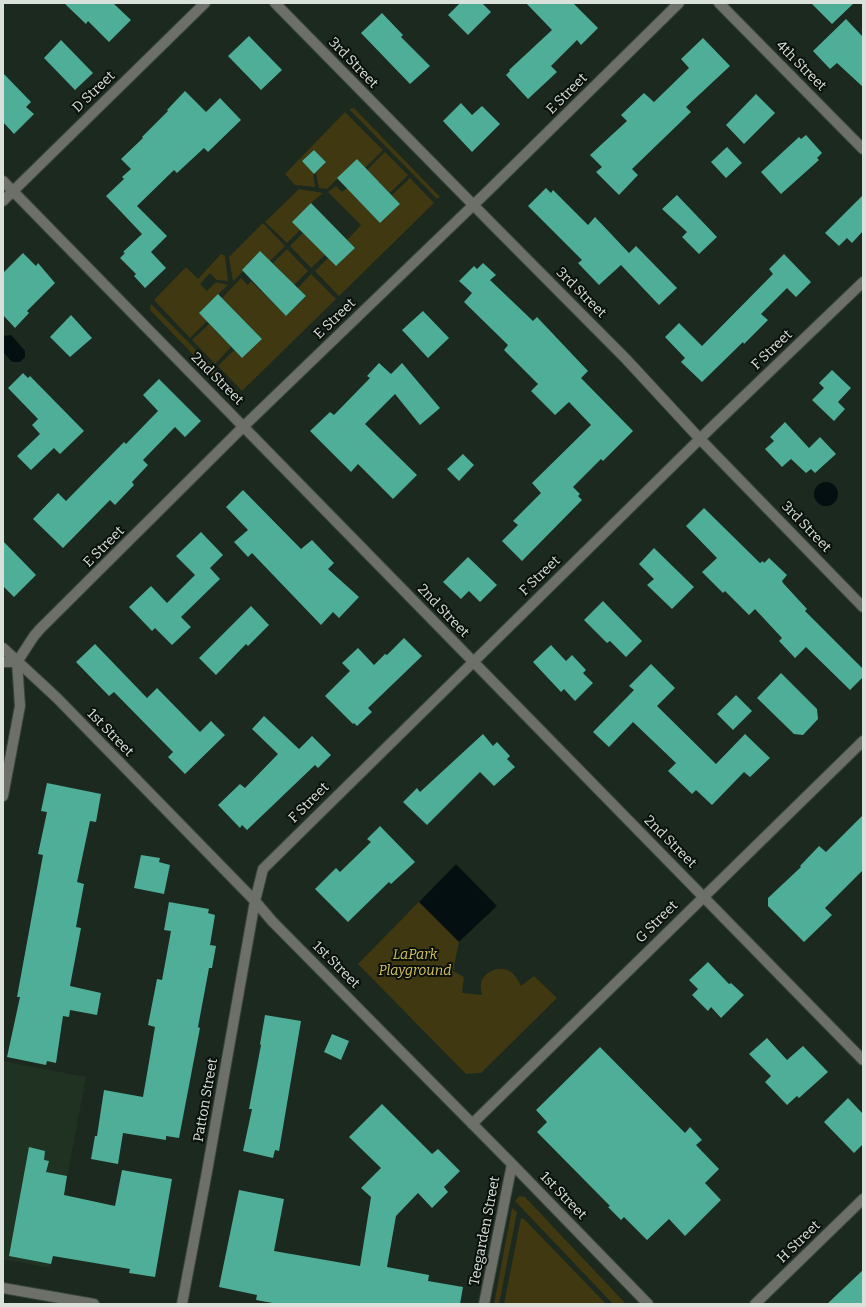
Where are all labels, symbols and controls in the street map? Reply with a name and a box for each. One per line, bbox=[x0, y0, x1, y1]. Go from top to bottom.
street label: 3rd Street bbox=[325, 34, 381, 92]
street label: 4th Street bbox=[772, 37, 830, 95]
street label: D Street bbox=[69, 68, 119, 116]
street label: E Street bbox=[543, 70, 591, 118]
street label: 3rd Street bbox=[552, 264, 610, 322]
street label: E Street bbox=[311, 295, 359, 343]
street label: F Street bbox=[748, 327, 796, 373]
street label: 2nd Street bbox=[187, 349, 247, 409]
street label: 3rd Street bbox=[778, 498, 834, 556]
street label: E Street bbox=[80, 523, 128, 571]
street label: F Street bbox=[516, 553, 564, 599]
street label: 2nd Street bbox=[414, 581, 472, 641]
street label: 1st Street bbox=[83, 706, 137, 760]
street label: F Street bbox=[285, 779, 333, 827]
street label: 2nd Street bbox=[640, 812, 700, 872]
street label: G Street bbox=[632, 897, 682, 947]
street label: 1st Street bbox=[309, 938, 363, 992]
park label: LaPark Playground bbox=[379, 947, 451, 980]
street label: Patton Street bbox=[190, 1057, 222, 1143]
street label: 1st Street bbox=[536, 1169, 590, 1223]
street label: Teegarden Street bbox=[466, 1175, 504, 1287]
street label: H Street bbox=[774, 1217, 824, 1267]

